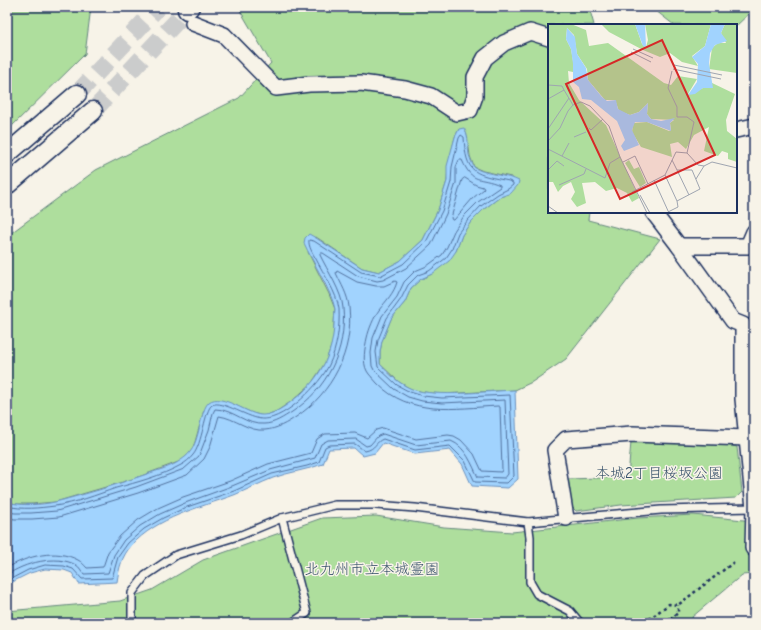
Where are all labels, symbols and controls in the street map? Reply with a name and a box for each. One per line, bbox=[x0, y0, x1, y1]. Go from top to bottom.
inset map bbox=[548, 24, 737, 213]
park label: 本城2丁目桜坂公園 bbox=[595, 464, 723, 482]
park label: 北九州市立本城霊園 bbox=[304, 560, 440, 578]

